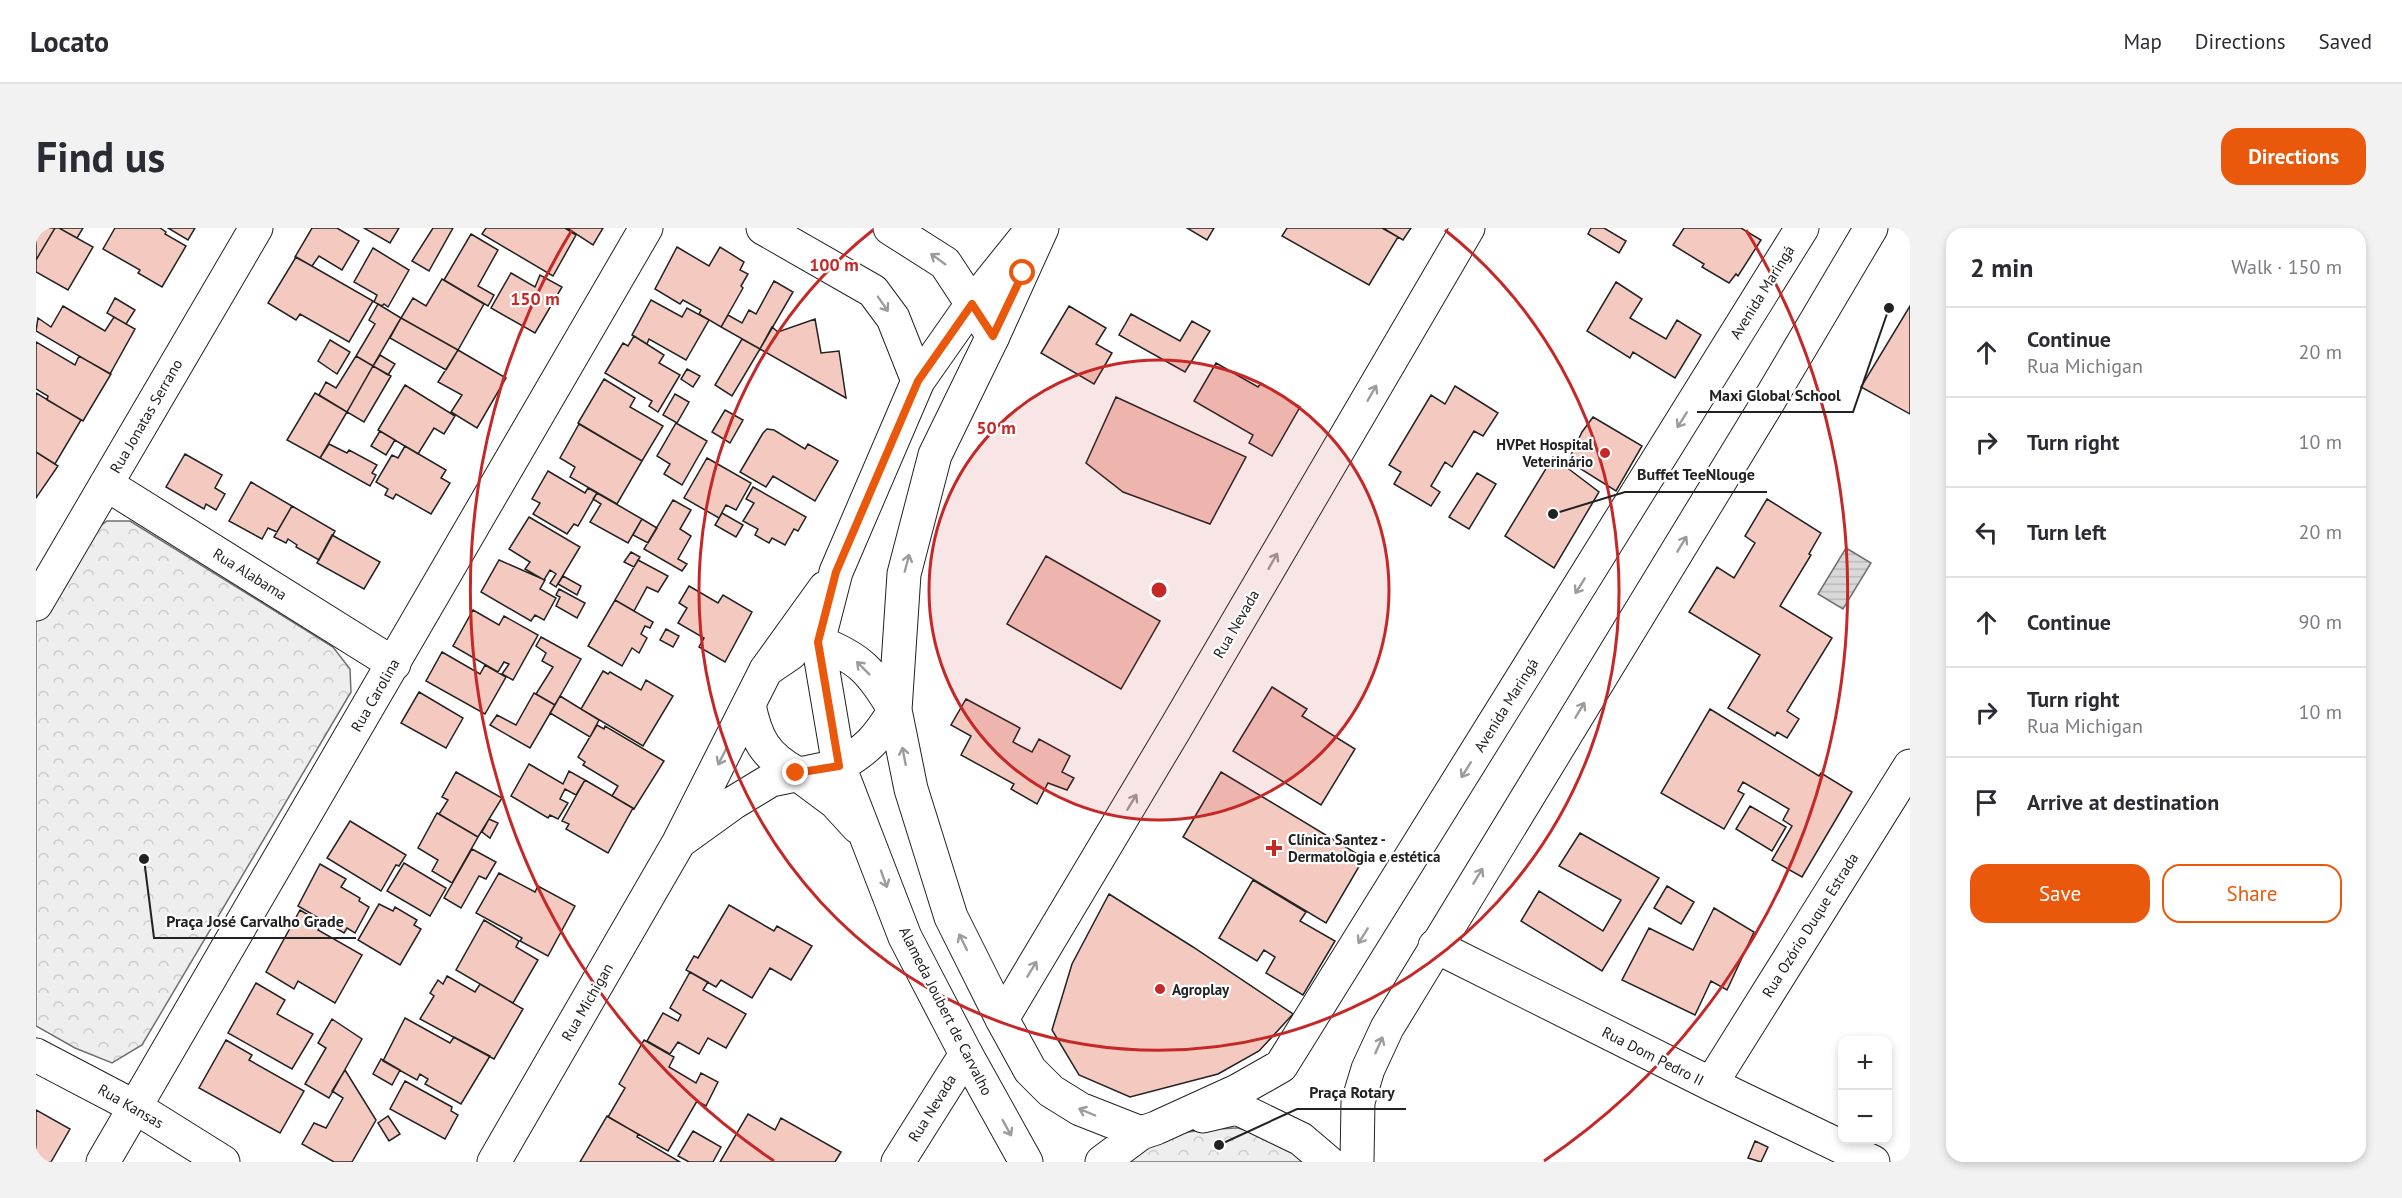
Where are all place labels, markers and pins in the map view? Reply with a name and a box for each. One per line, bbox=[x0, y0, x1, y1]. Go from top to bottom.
callout: Maxi Global School bbox=[1697, 378, 1853, 412]
place label: HVPet Hospital Veterinário bbox=[1496, 435, 1594, 471]
marker: HVPet Hospital Veterinário bbox=[1598, 446, 1612, 460]
callout: Buffet TeeNlouge bbox=[1625, 458, 1767, 492]
centre of rings bbox=[1149, 580, 1169, 600]
place label: Clínica Santez - Dermatologia e estética bbox=[1288, 830, 1440, 866]
marker: Clínica Santez - Dermatologia e estética bbox=[1265, 839, 1283, 857]
callout: Praça José Carvalho Grade bbox=[154, 904, 356, 938]
place label: Agroplay bbox=[1172, 980, 1230, 999]
marker: Agroplay bbox=[1153, 982, 1167, 996]
callout: Praça Rotary bbox=[1297, 1075, 1406, 1109]

